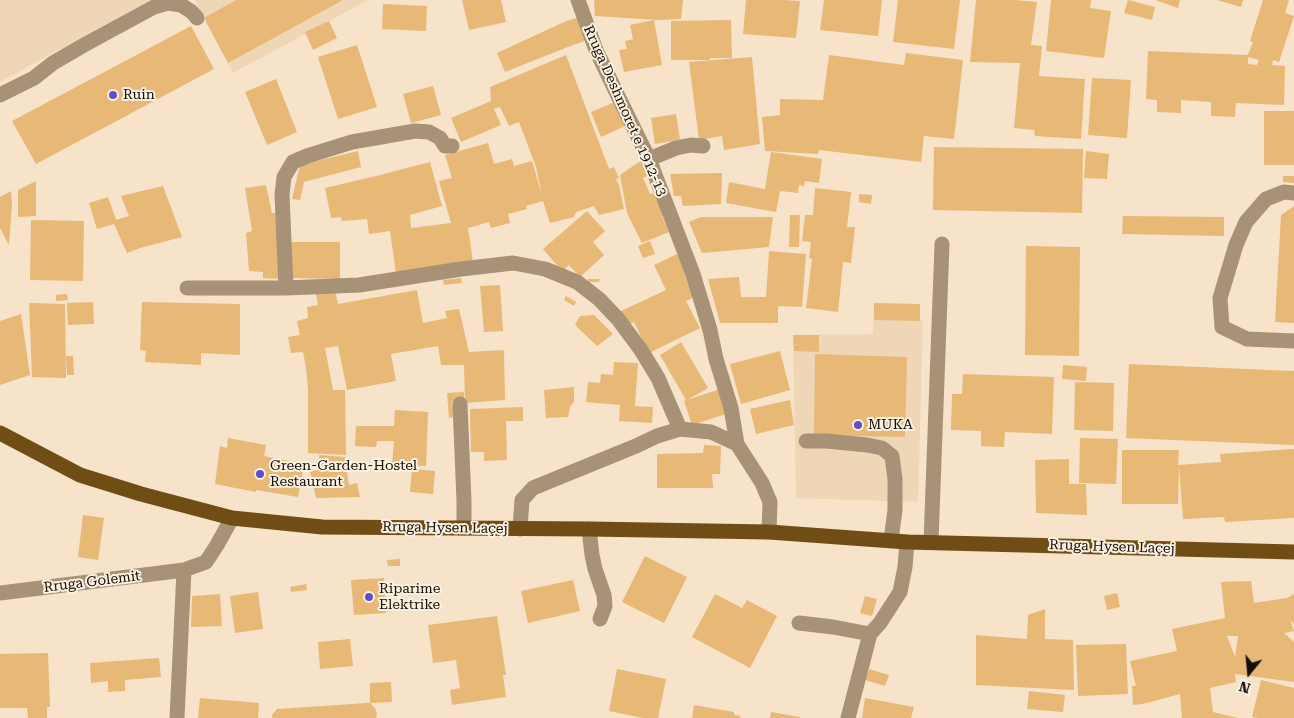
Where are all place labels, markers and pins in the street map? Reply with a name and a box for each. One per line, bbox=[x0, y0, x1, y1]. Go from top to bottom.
place label: Ruin bbox=[123, 87, 155, 103]
marker: Ruin bbox=[107, 89, 119, 101]
place label: MUKA bbox=[868, 417, 913, 433]
marker: MUKA bbox=[852, 419, 864, 431]
place label: Green-Garden-Hostel Restaurant bbox=[270, 458, 417, 491]
marker: Green-Garden-Hostel Restaurant bbox=[254, 468, 266, 480]
place label: Riparime Elektrike bbox=[379, 581, 440, 614]
marker: Riparime Elektrike bbox=[363, 591, 375, 603]

